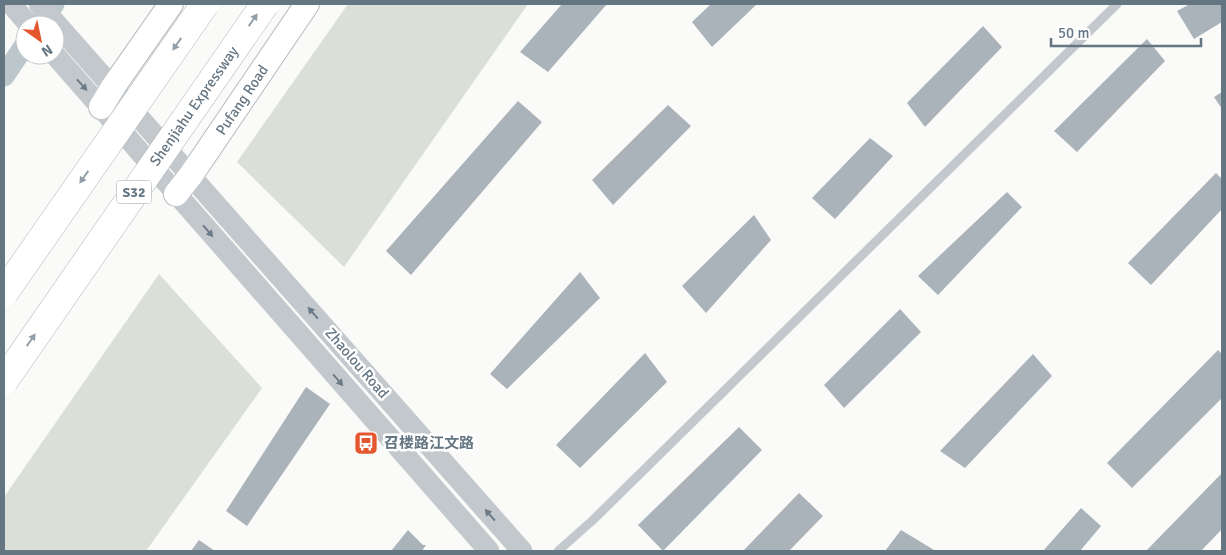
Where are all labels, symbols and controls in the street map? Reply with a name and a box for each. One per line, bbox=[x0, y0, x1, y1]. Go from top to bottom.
one-way arrow bbox=[248, 13, 258, 27]
north arrow bbox=[15, 15, 65, 65]
scale bar bbox=[1051, 15, 1201, 47]
text: 50 m bbox=[1058, 24, 1089, 42]
one-way arrow bbox=[172, 37, 182, 51]
text: N bbox=[38, 41, 56, 60]
street label: Shenjiahu Expressway bbox=[146, 43, 242, 169]
street label: Pufang Road bbox=[212, 61, 272, 138]
one-way arrow bbox=[76, 78, 88, 90]
one-way arrow bbox=[79, 170, 89, 184]
road number: S32 bbox=[116, 180, 152, 203]
one-way arrow bbox=[202, 225, 213, 237]
one-way arrow bbox=[307, 308, 319, 320]
street label: Zhaolou Road bbox=[321, 324, 393, 402]
one-way arrow bbox=[26, 334, 36, 347]
one-way arrow bbox=[333, 373, 344, 386]
bus stop icon: 召楼路江文路 bbox=[353, 430, 379, 456]
place label: 召楼路江文路 bbox=[384, 434, 474, 452]
one-way arrow bbox=[484, 508, 495, 521]

